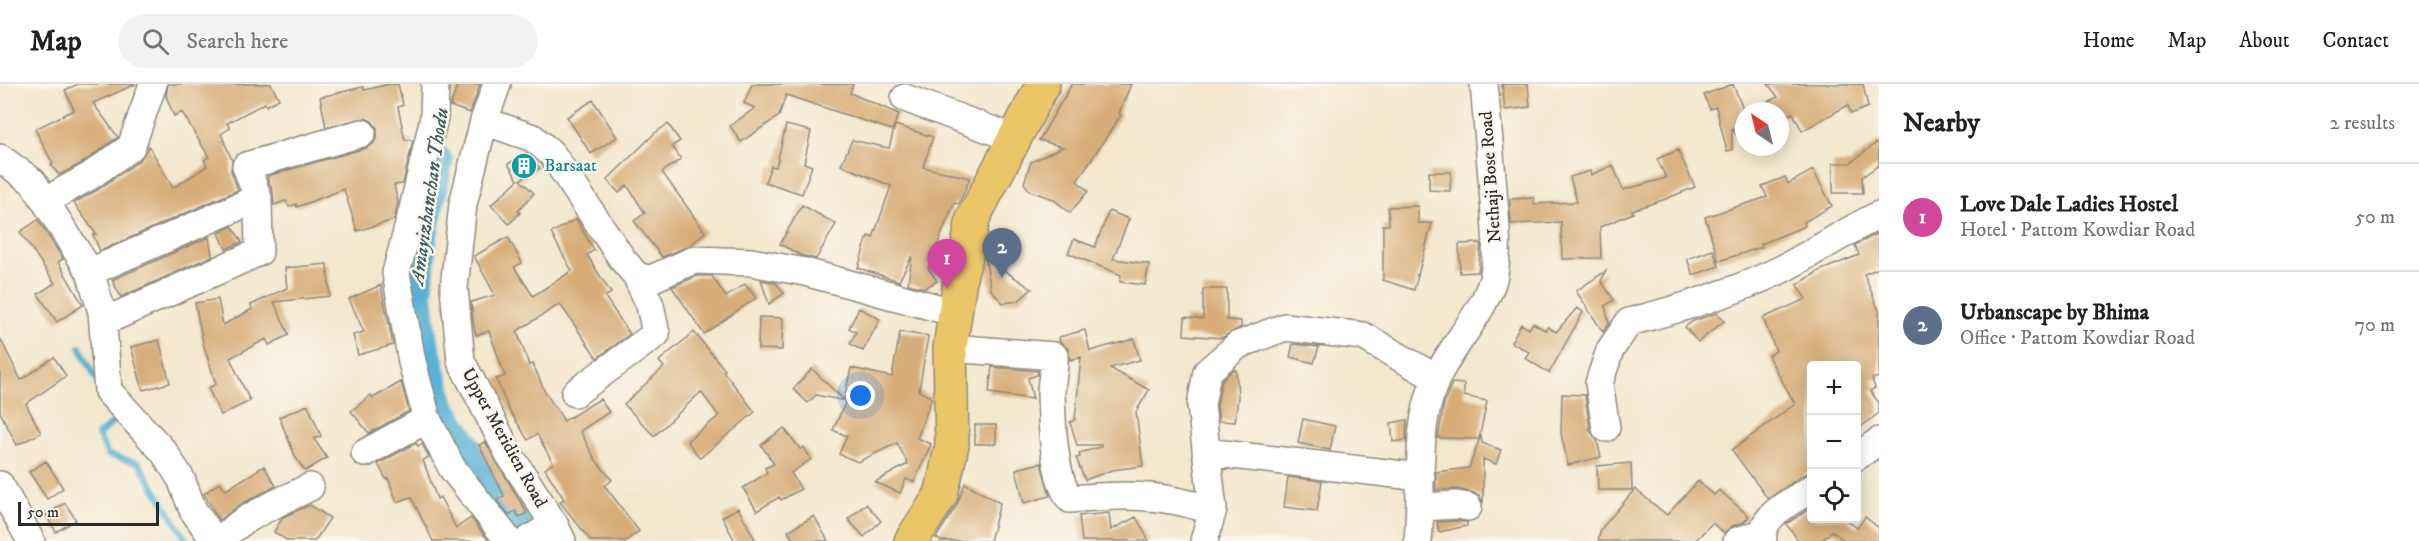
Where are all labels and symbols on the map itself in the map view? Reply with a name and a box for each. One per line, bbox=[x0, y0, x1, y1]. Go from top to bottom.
north arrow bbox=[1735, 102, 1789, 156]
water label: Amayizhanchan Thodu bbox=[405, 106, 455, 288]
street label: Nethaji Bose Road bbox=[1475, 110, 1507, 244]
building icon: Barsaat bbox=[509, 151, 539, 181]
place label: Barsaat bbox=[544, 155, 597, 177]
pin: 2 bbox=[982, 228, 1022, 278]
pin: 1 bbox=[928, 240, 966, 289]
street label: Upper Meridien Road bbox=[457, 364, 551, 512]
your location bbox=[846, 381, 875, 410]
scale bar bbox=[18, 499, 159, 526]

